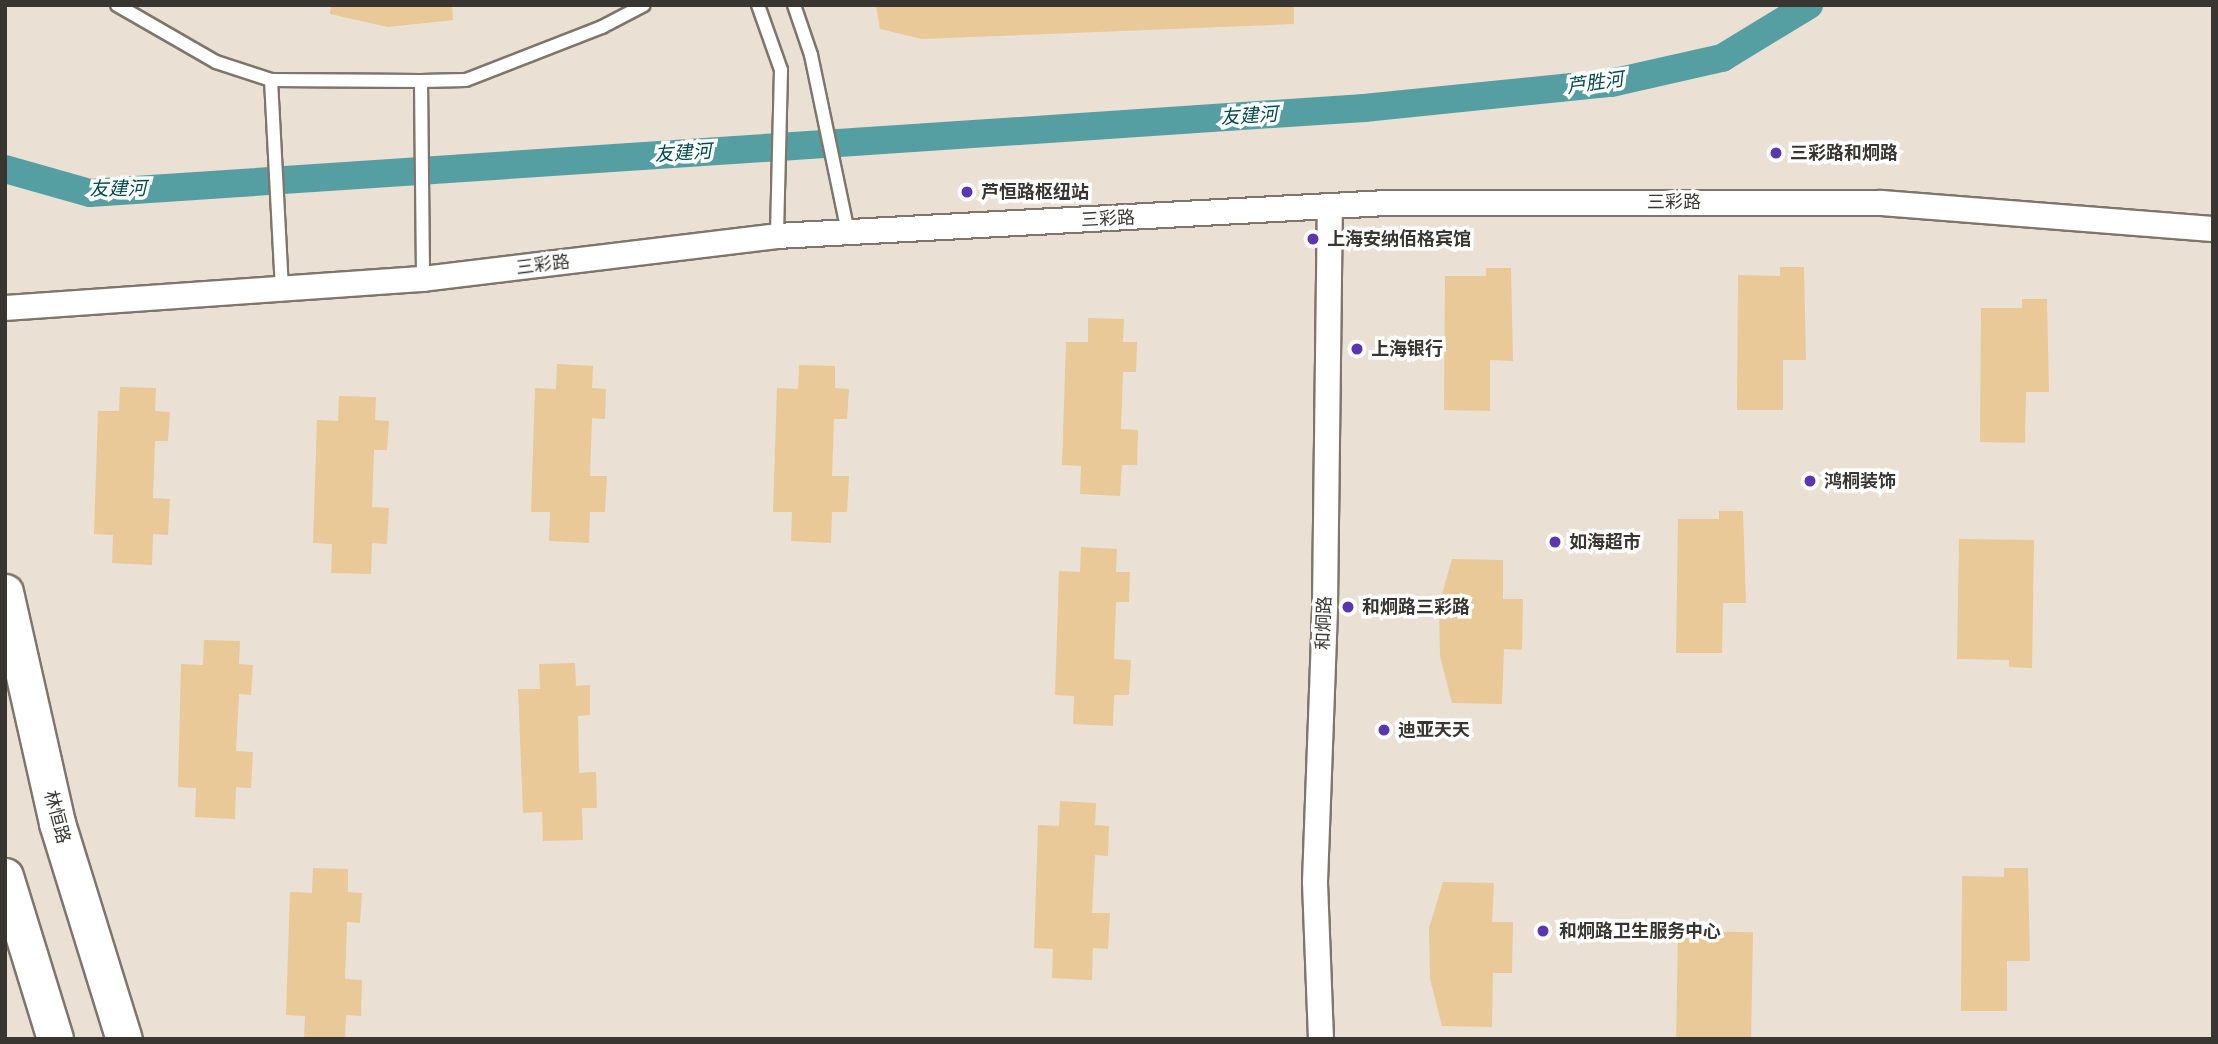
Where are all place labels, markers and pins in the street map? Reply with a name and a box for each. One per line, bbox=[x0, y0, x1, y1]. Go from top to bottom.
place label: 三彩路和炯路 bbox=[1790, 142, 1898, 164]
marker: 三彩路和炯路 bbox=[1768, 145, 1784, 161]
place label: 芦恒路枢纽站 bbox=[981, 181, 1089, 203]
marker: 芦恒路枢纽站 bbox=[959, 184, 975, 200]
place label: 上海安纳佰格宾馆 bbox=[1327, 228, 1471, 250]
marker: 上海安纳佰格宾馆 bbox=[1305, 231, 1321, 247]
place label: 上海银行 bbox=[1371, 338, 1443, 360]
marker: 上海银行 bbox=[1349, 341, 1365, 357]
place label: 鸿桐装饰 bbox=[1824, 470, 1896, 492]
marker: 鸿桐装饰 bbox=[1802, 473, 1818, 489]
place label: 如海超市 bbox=[1569, 531, 1641, 553]
marker: 如海超市 bbox=[1547, 534, 1563, 550]
place label: 和炯路三彩路 bbox=[1362, 596, 1470, 618]
marker: 和炯路三彩路 bbox=[1340, 599, 1356, 615]
place label: 迪亚天天 bbox=[1398, 719, 1470, 741]
marker: 迪亚天天 bbox=[1376, 722, 1392, 738]
place label: 和炯路卫生服务中心 bbox=[1559, 920, 1721, 942]
marker: 和炯路卫生服务中心 bbox=[1533, 921, 1553, 941]

